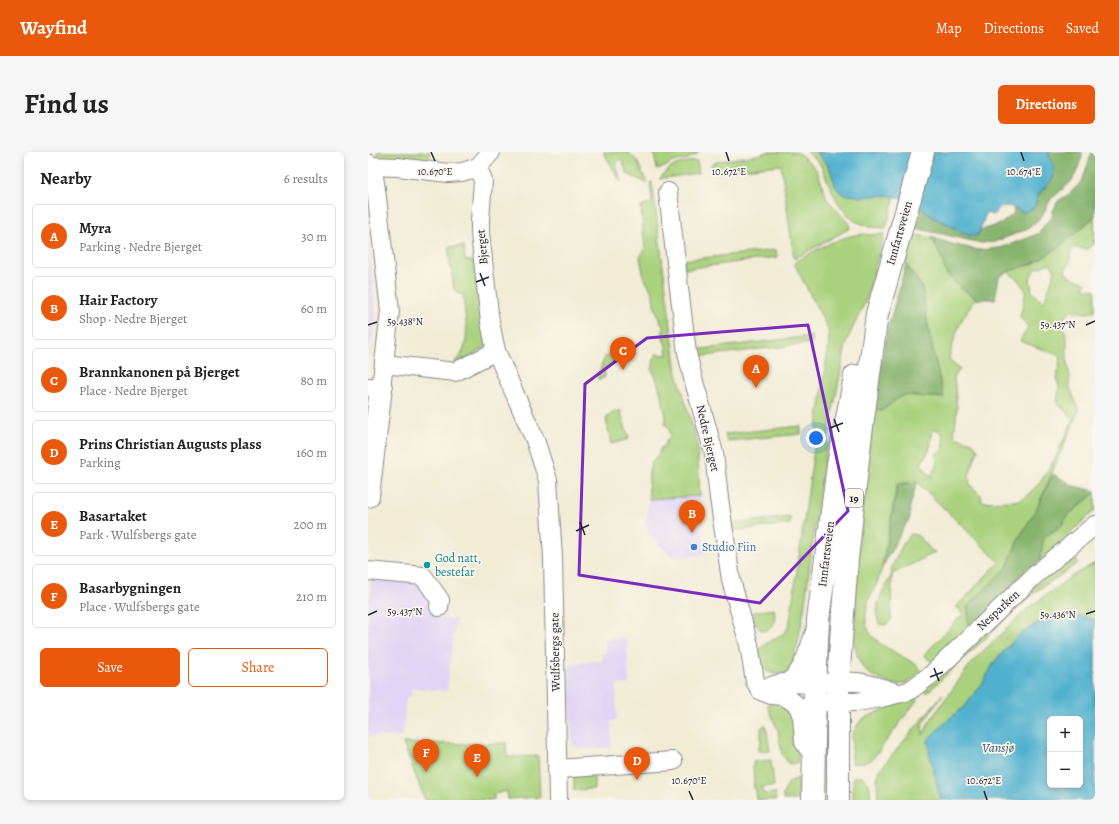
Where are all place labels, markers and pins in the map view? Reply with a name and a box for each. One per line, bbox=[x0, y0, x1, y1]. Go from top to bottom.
pin: C bbox=[610, 337, 636, 370]
pin: A bbox=[743, 355, 769, 388]
pin: B bbox=[679, 500, 705, 533]
place label: Studio Fiin bbox=[702, 539, 757, 555]
marker: Studio Fiin bbox=[689, 542, 699, 552]
place label: God natt, bestefar bbox=[435, 550, 481, 580]
marker: God natt, bestefar bbox=[422, 560, 432, 570]
pin: F bbox=[413, 739, 439, 772]
pin: E bbox=[464, 744, 490, 777]
pin: D bbox=[624, 747, 650, 780]

